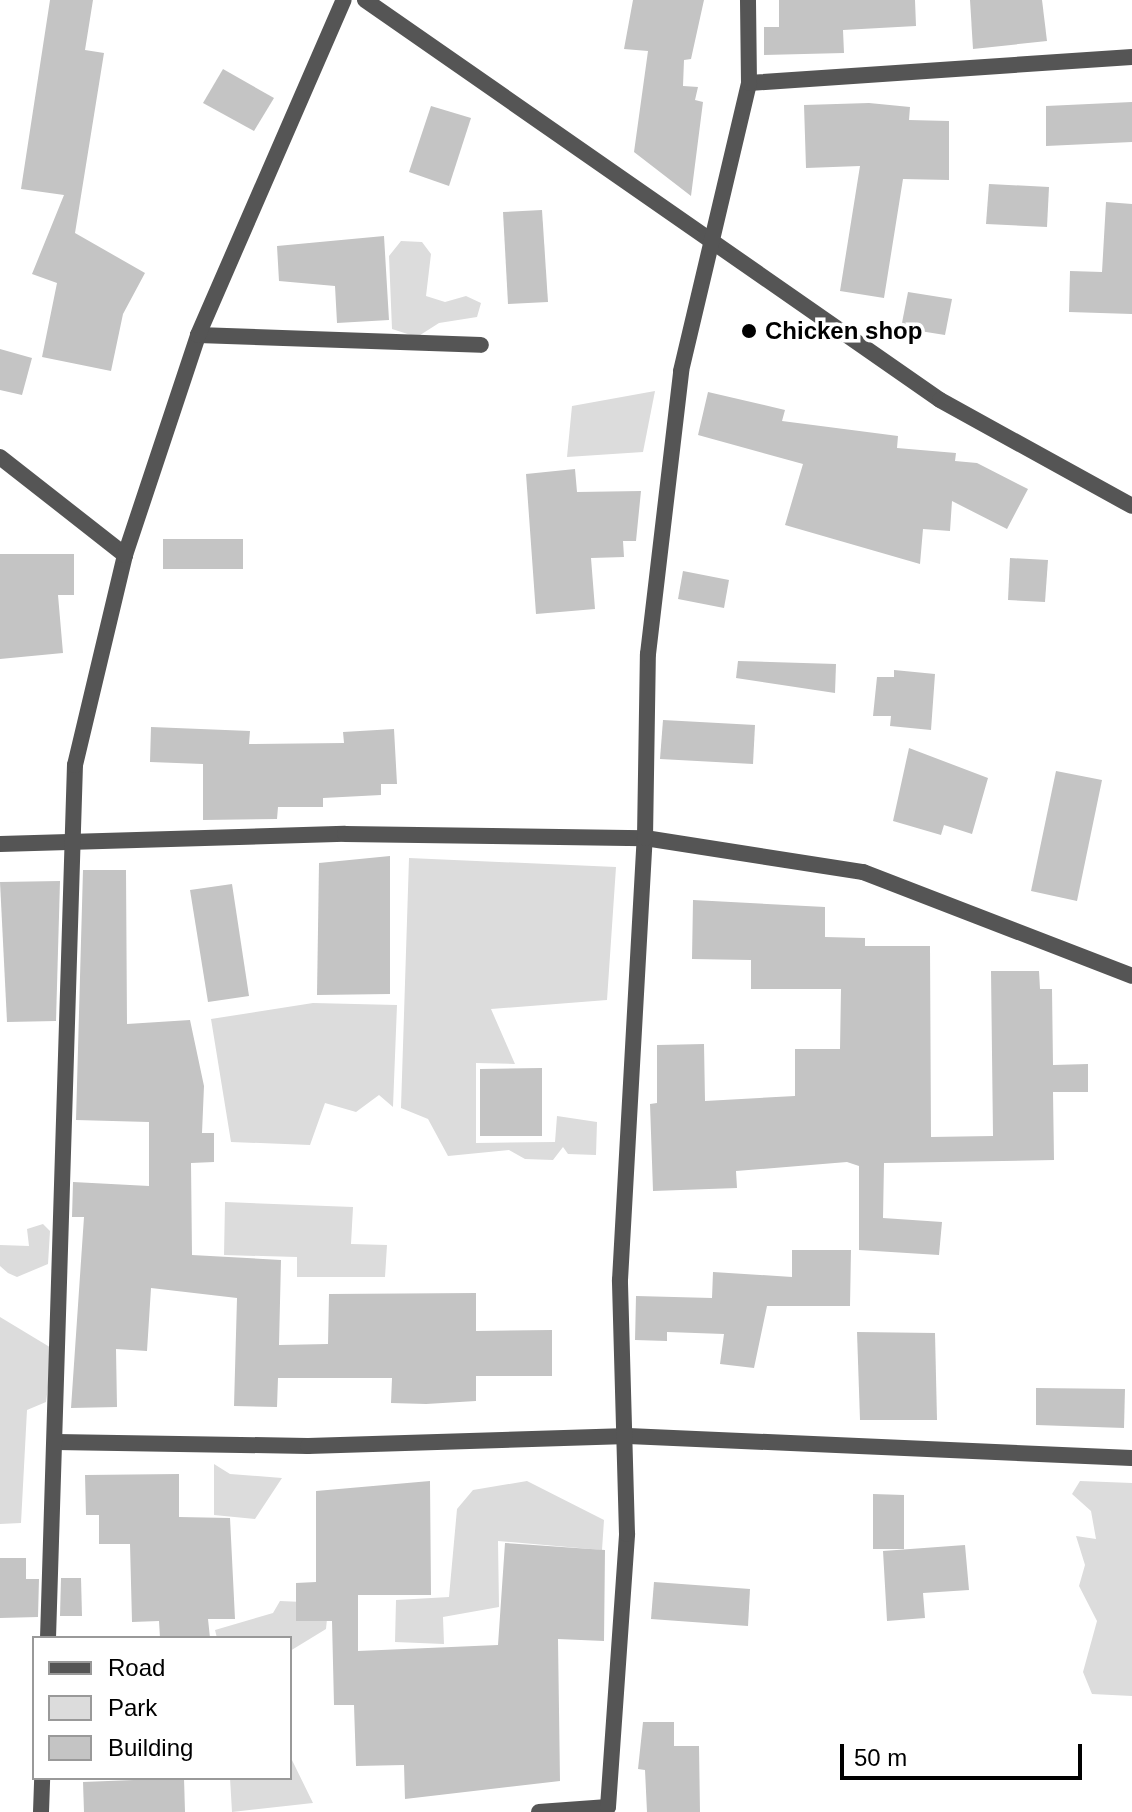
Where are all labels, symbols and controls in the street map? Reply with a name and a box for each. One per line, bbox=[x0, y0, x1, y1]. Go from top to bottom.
place label: Chicken shop bbox=[765, 317, 922, 345]
marker: Chicken shop bbox=[740, 322, 758, 340]
legend bbox=[32, 1636, 292, 1780]
text: Road bbox=[108, 1654, 165, 1681]
text: Park bbox=[108, 1694, 157, 1721]
scale bar bbox=[844, 1728, 1086, 1778]
text: Building bbox=[108, 1734, 193, 1761]
text: 50 m bbox=[854, 1744, 907, 1771]

